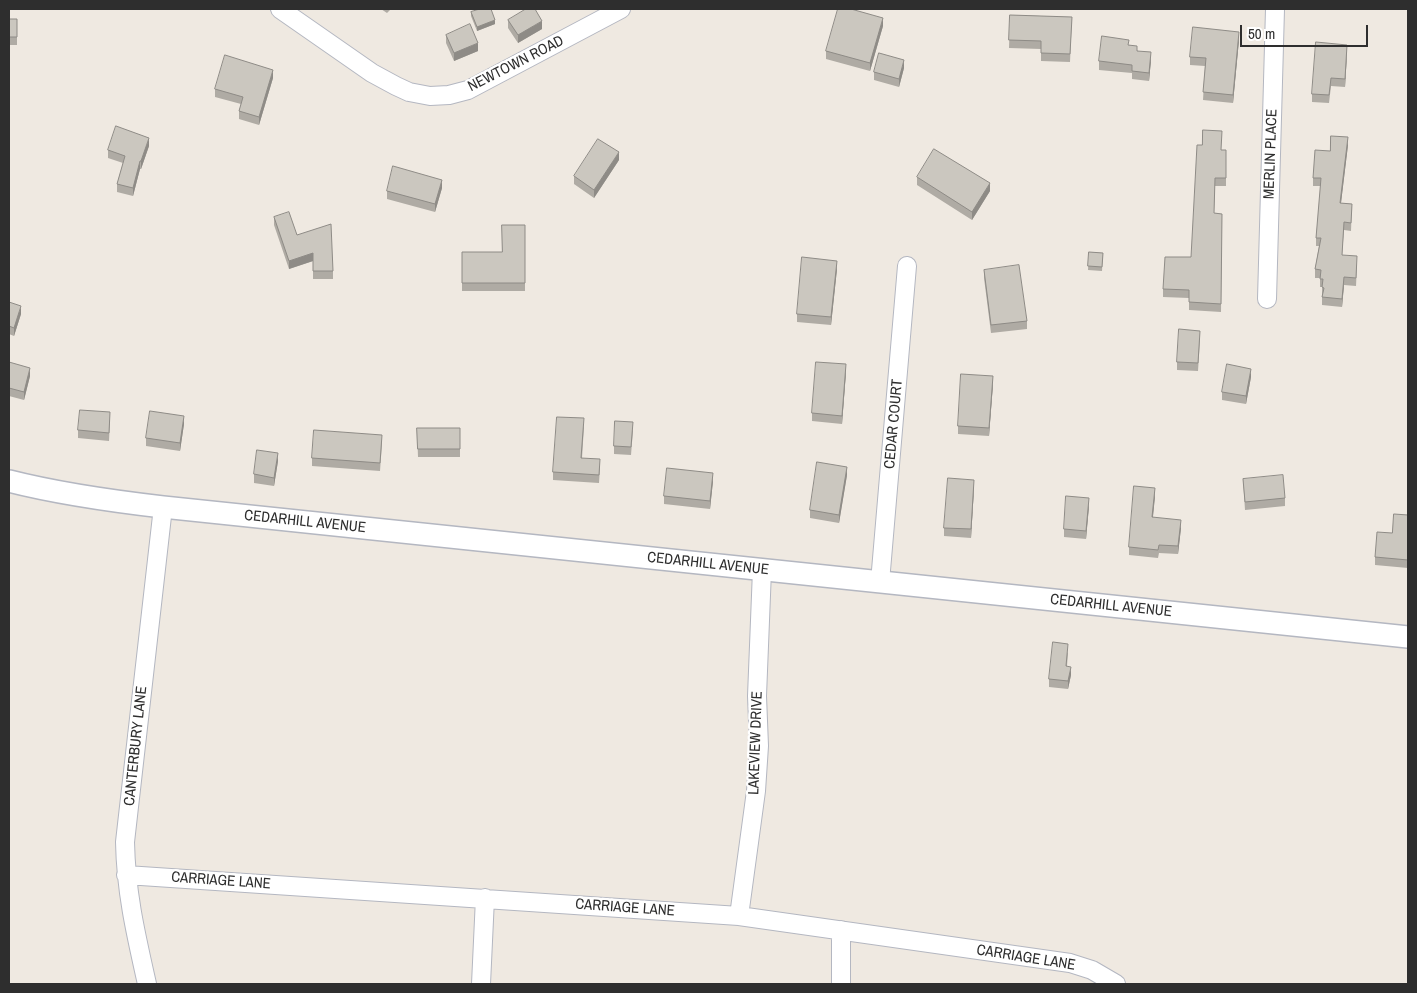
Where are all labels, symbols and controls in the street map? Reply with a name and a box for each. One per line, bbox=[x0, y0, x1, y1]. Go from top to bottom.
scale bar bbox=[1242, 15, 1370, 47]
text: 50 m bbox=[1248, 23, 1275, 44]
street label: NEWTOWN ROAD bbox=[465, 32, 567, 96]
street label: MERLIN PLACE bbox=[1260, 109, 1282, 199]
street label: CEDAR COURT bbox=[881, 378, 907, 470]
street label: CEDARHILL AVENUE bbox=[243, 507, 367, 537]
street label: CEDARHILL AVENUE bbox=[646, 549, 770, 579]
street label: CEDARHILL AVENUE bbox=[1049, 591, 1173, 621]
street label: CANTERBURY LANE bbox=[121, 685, 151, 807]
street label: LAKEVIEW DRIVE bbox=[745, 691, 767, 795]
street label: CARRIAGE LANE bbox=[171, 869, 271, 893]
street label: CARRIAGE LANE bbox=[575, 896, 675, 920]
street label: CARRIAGE LANE bbox=[975, 941, 1077, 975]

